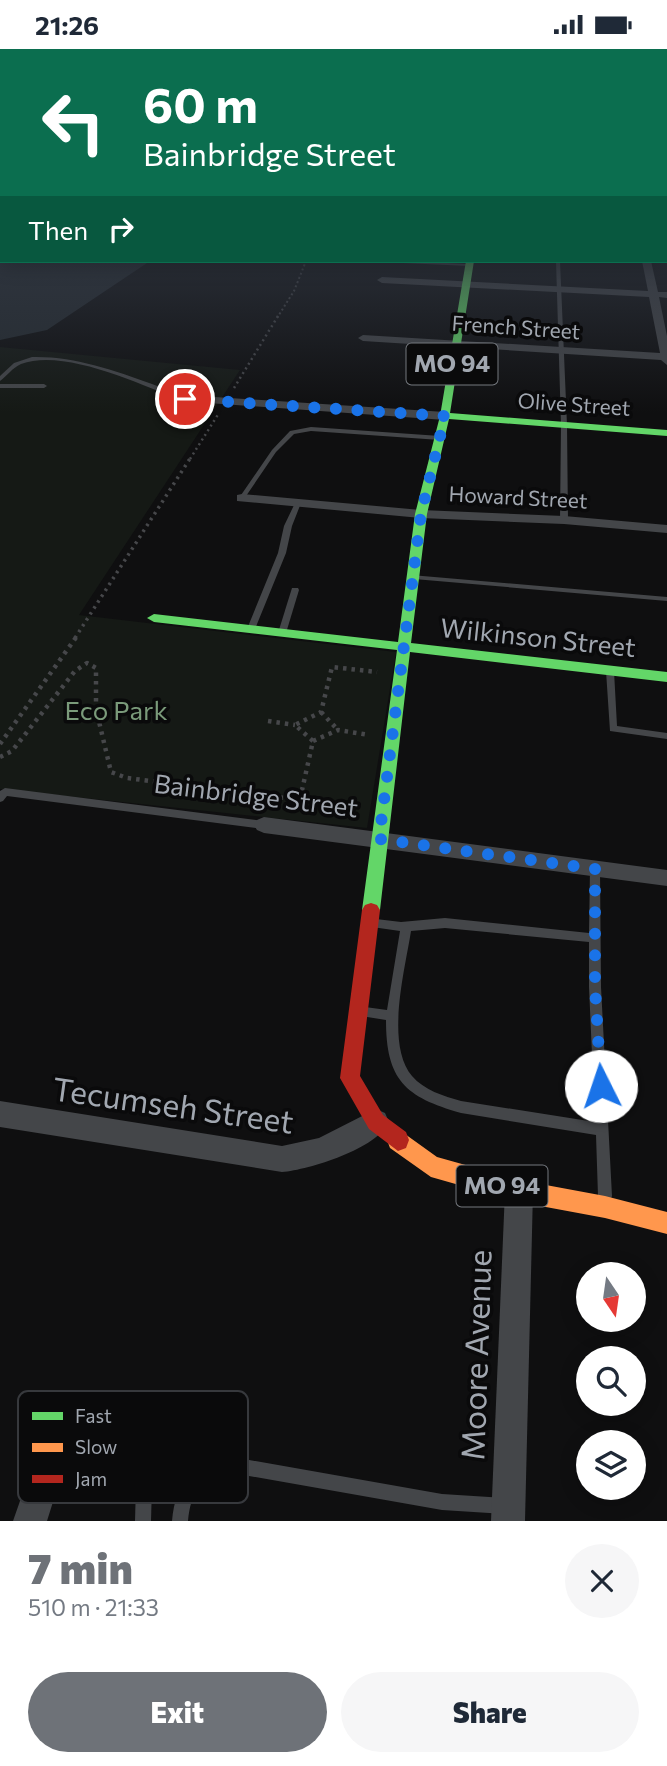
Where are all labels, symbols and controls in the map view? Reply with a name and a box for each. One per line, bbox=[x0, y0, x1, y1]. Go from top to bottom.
text: 21:26 bbox=[35, 9, 99, 40]
text: 60 m bbox=[143, 73, 258, 133]
icon: left bbox=[28, 77, 119, 168]
text: Bainbridge Street bbox=[143, 133, 396, 173]
icon: right bbox=[102, 210, 140, 248]
text: Then bbox=[28, 214, 88, 245]
street label: French Street bbox=[451, 310, 581, 343]
road number: MO 94 bbox=[406, 343, 498, 385]
pin bbox=[155, 369, 215, 429]
icon: arrive bbox=[166, 380, 204, 418]
street label: Olive Street bbox=[517, 387, 631, 420]
street label: Howard Street bbox=[448, 480, 588, 513]
street label: Wilkinson Street bbox=[439, 611, 637, 662]
park label: Eco Park bbox=[64, 694, 168, 725]
street label: Bainbridge Street bbox=[152, 767, 360, 822]
position arrow bbox=[564, 1049, 638, 1123]
street label: Tecumseh Street bbox=[50, 1067, 296, 1141]
road number: MO 94 bbox=[456, 1165, 548, 1206]
street label: Moore Avenue bbox=[451, 1249, 499, 1461]
north arrow bbox=[576, 1262, 646, 1332]
map controls bbox=[576, 1262, 646, 1500]
button: search bbox=[576, 1346, 646, 1416]
legend bbox=[18, 1391, 248, 1503]
text: Fast bbox=[75, 1404, 112, 1427]
button: layers bbox=[576, 1430, 646, 1500]
text: Slow bbox=[75, 1435, 117, 1458]
text: Jam bbox=[75, 1467, 107, 1490]
text: 7 min bbox=[28, 1541, 133, 1593]
button: close bbox=[565, 1544, 639, 1618]
text: 510 m · 21:33 bbox=[28, 1593, 159, 1621]
button: Exit bbox=[28, 1672, 327, 1752]
button: Share bbox=[341, 1672, 639, 1752]

